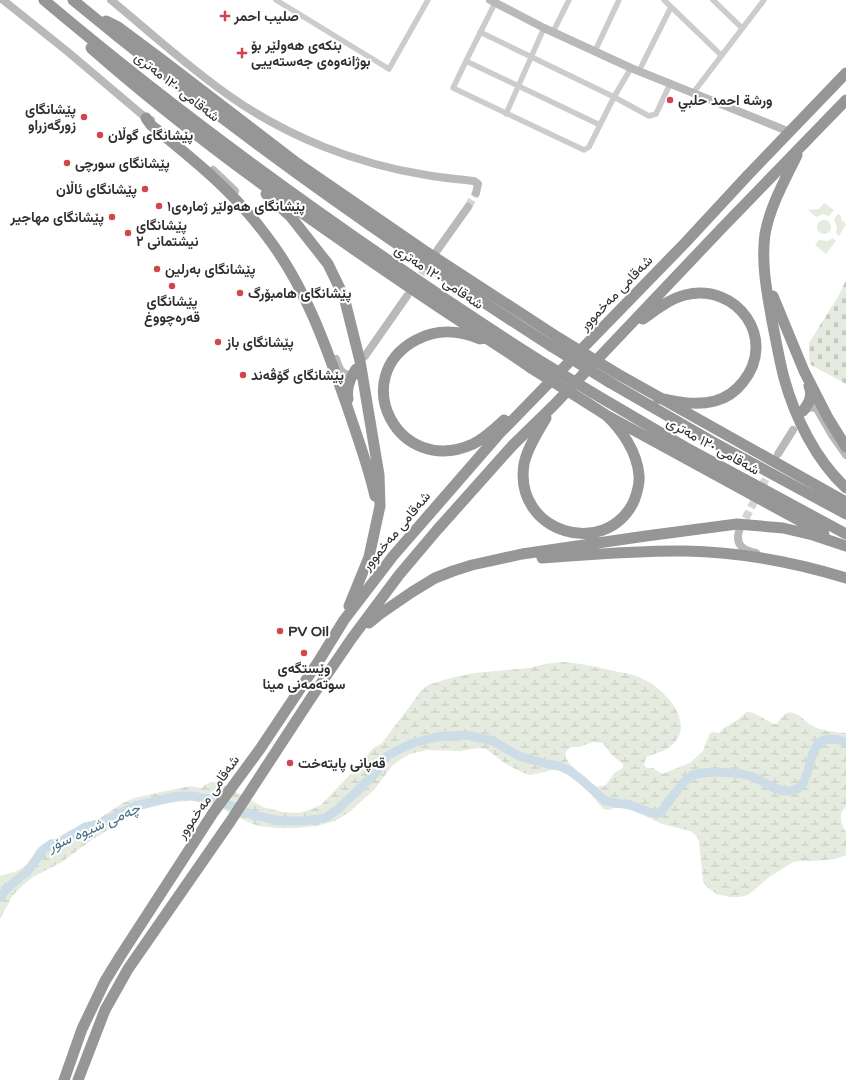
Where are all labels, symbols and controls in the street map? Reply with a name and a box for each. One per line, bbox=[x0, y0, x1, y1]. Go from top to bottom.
place label: صلیب احمر bbox=[233, 8, 299, 25]
marker: صلیب احمر bbox=[219, 10, 231, 22]
place label: بنکەی هەولێر بۆ بوژانەوەی جەستەییی bbox=[251, 37, 371, 70]
marker: بنکەی هەولێر بۆ بوژانەوەی جەستەییی bbox=[236, 47, 248, 59]
street label: شەقامی ١٢٠ مەتری bbox=[131, 48, 223, 126]
place label: ورشة احمد حلبي bbox=[678, 92, 772, 112]
marker: ورشة احمد حلبي bbox=[665, 95, 675, 105]
place label: پێشانگای زورگەزراو bbox=[25, 101, 76, 134]
marker: پێشانگای زورگەزراو bbox=[79, 112, 89, 122]
place label: پێشانگای گوڵان bbox=[108, 126, 193, 145]
marker: پێشانگای گوڵان bbox=[95, 130, 105, 140]
place label: پێشانگای سورچی bbox=[75, 155, 170, 173]
marker: پێشانگای سورچی bbox=[62, 158, 72, 168]
place label: پێشانگای ئاڵان bbox=[56, 180, 137, 199]
marker: پێشانگای ئاڵان bbox=[140, 184, 150, 194]
place label: پێشانگای هەولێر ژمارەی١ bbox=[167, 198, 305, 216]
marker: پێشانگای هەولێر ژمارەی١ bbox=[154, 201, 164, 211]
place label: پێشانگای مهاجیر bbox=[9, 209, 104, 227]
marker: پێشانگای مهاجیر bbox=[107, 212, 117, 222]
place label: پێشانگای نیشتمانی ٢ bbox=[136, 217, 199, 250]
marker: پێشانگای نیشتمانی ٢ bbox=[123, 228, 133, 238]
street label: شەقامی ١٢٠ مەتری bbox=[391, 241, 487, 313]
street label: شەقامی مەخموور bbox=[575, 252, 656, 335]
place label: پێشانگای بەرلین bbox=[165, 261, 255, 279]
marker: پێشانگای بەرلین bbox=[152, 264, 162, 274]
marker: پێشانگای قەرەچووغ bbox=[167, 281, 177, 291]
place label: پێشانگای هامبۆرگ bbox=[248, 285, 351, 303]
marker: پێشانگای هامبۆرگ bbox=[235, 288, 245, 298]
place label: پێشانگای قەرەچووغ bbox=[144, 293, 200, 327]
place label: پێشانگای باز bbox=[225, 334, 294, 352]
marker: پێشانگای باز bbox=[213, 337, 223, 347]
place label: پێشانگای گۆڤەند bbox=[251, 367, 344, 385]
marker: پێشانگای گۆڤەند bbox=[238, 370, 248, 380]
street label: شەقامی ١٢٠ مەتری bbox=[664, 413, 762, 479]
street label: شەقامی مەخموور bbox=[357, 488, 434, 575]
place label: PV Oil bbox=[288, 623, 329, 640]
marker: PV Oil bbox=[275, 626, 285, 636]
marker: وێستگەی سوتەمەنی مینا bbox=[299, 648, 309, 658]
place label: وێستگەی سوتەمەنی مینا bbox=[263, 660, 346, 693]
street label: شەقامی مەخموور bbox=[172, 752, 243, 843]
place label: قەپانی پایتەخت bbox=[298, 755, 386, 773]
marker: قەپانی پایتەخت bbox=[285, 758, 295, 768]
water label: چەمی شیوە سۆر bbox=[44, 798, 144, 857]

